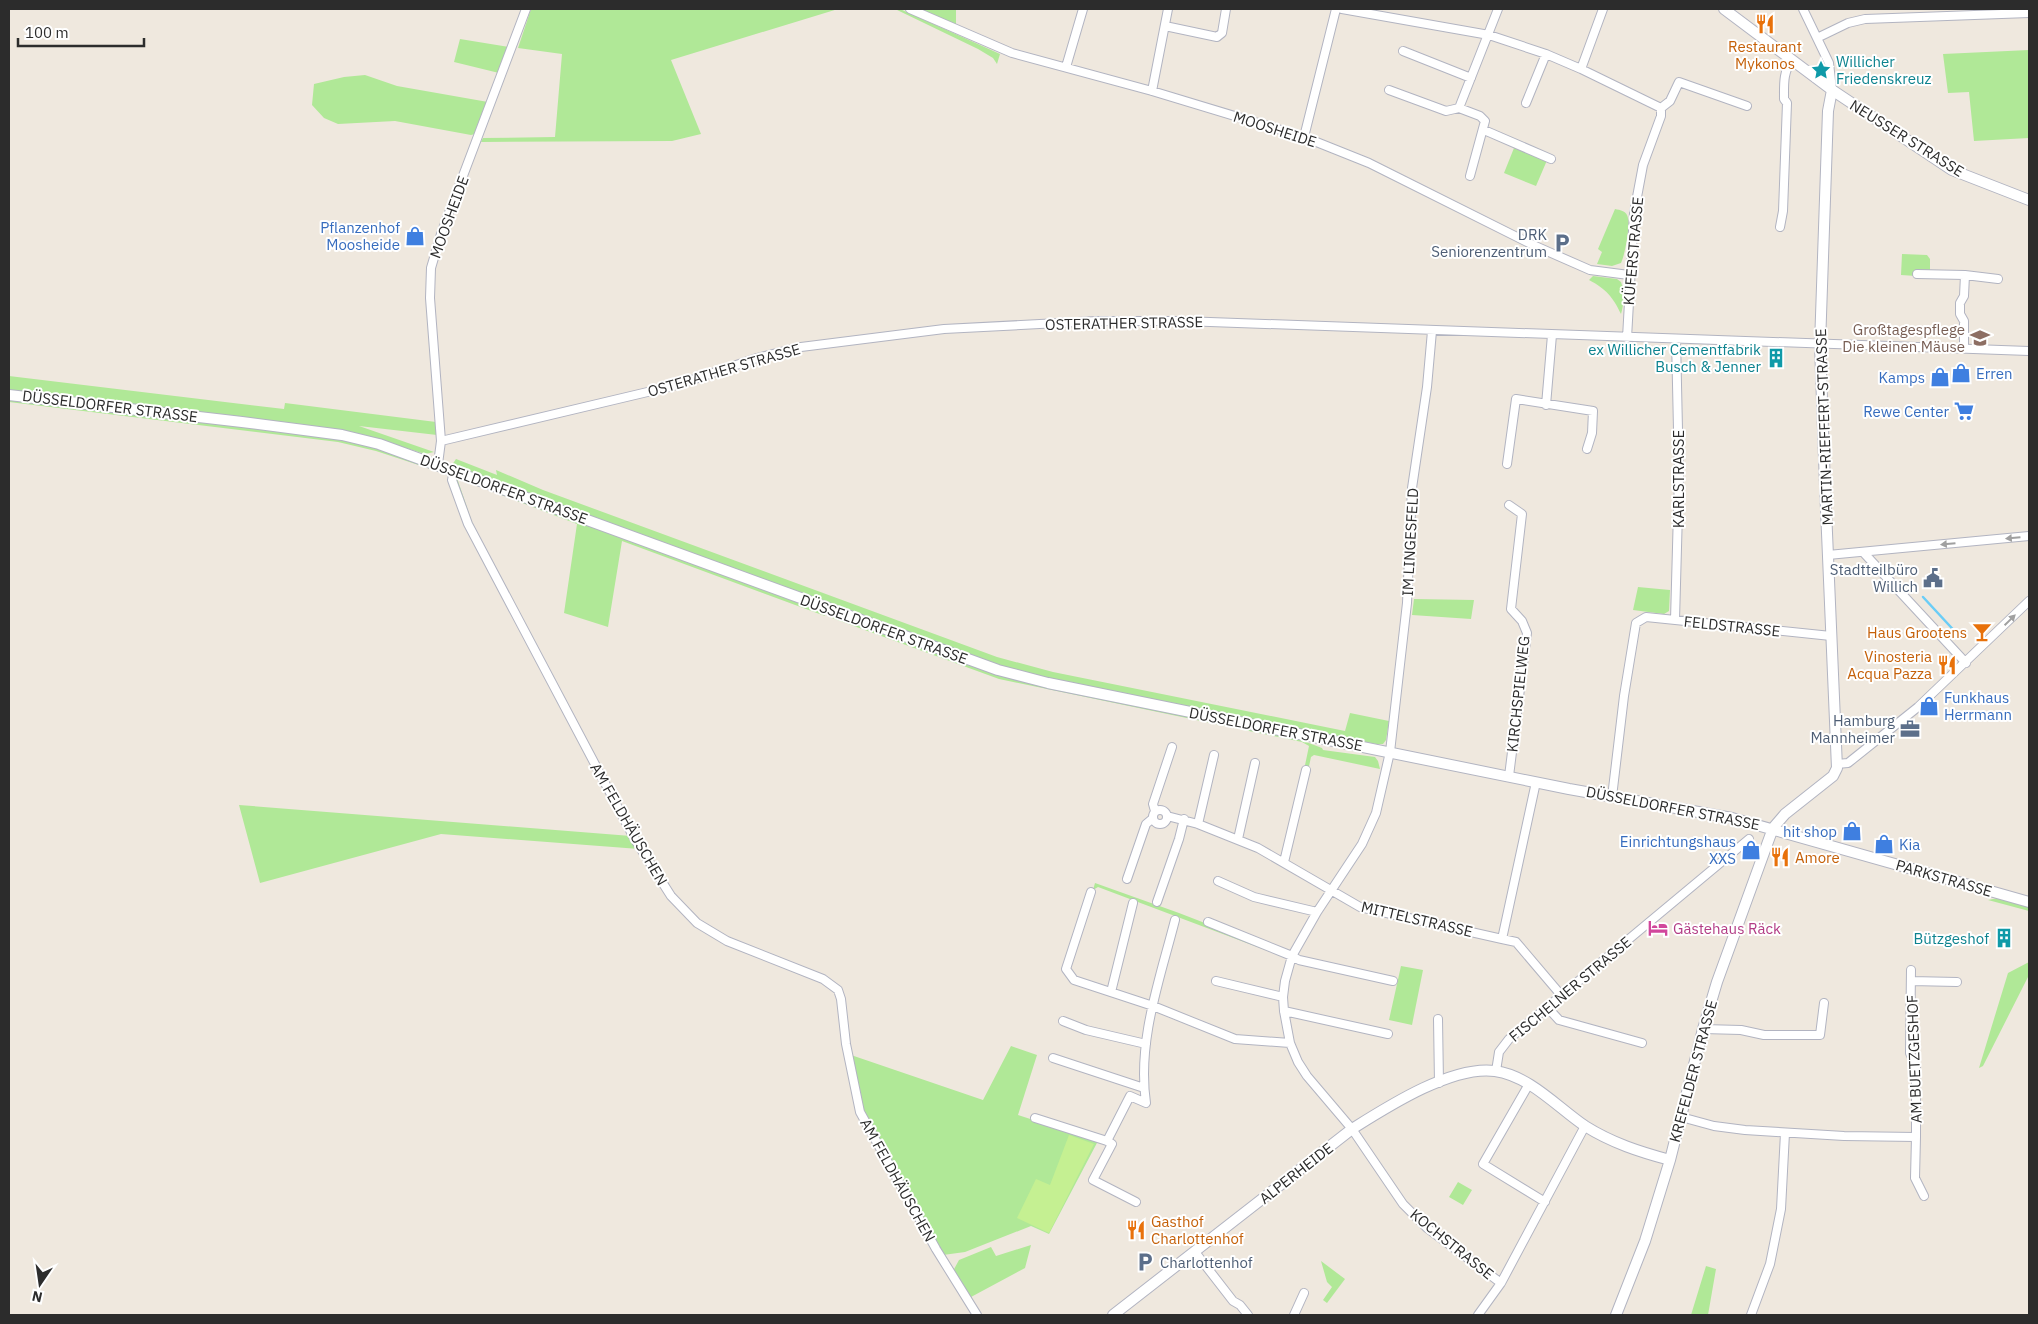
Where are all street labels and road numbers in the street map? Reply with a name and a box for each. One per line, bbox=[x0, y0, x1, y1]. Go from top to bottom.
street label: NEUSSER STRASSE bbox=[1846, 95, 1968, 181]
street label: MOOSHEIDE bbox=[1231, 107, 1319, 151]
street label: MOOSHEIDE bbox=[425, 173, 473, 261]
street label: KÜFERSTRASSE bbox=[1619, 196, 1647, 306]
street label: OSTERATHER STRASSE bbox=[1045, 312, 1203, 334]
street label: MARTIN-RIEFFERT-STRASSE bbox=[1811, 328, 1837, 526]
street label: OSTERATHER STRASSE bbox=[645, 339, 803, 401]
street label: DÜSSELDORFER STRASSE bbox=[21, 386, 199, 426]
street label: KARLSTRASSE bbox=[1669, 430, 1688, 528]
street label: DÜSSELDORFER STRASSE bbox=[418, 450, 590, 528]
street label: IM LINGESFELD bbox=[1398, 487, 1422, 597]
street label: DÜSSELDORFER STRASSE bbox=[798, 590, 970, 668]
street label: FELDSTRASSE bbox=[1683, 611, 1781, 641]
street label: KIRCHSPIELWEG bbox=[1502, 635, 1534, 753]
street label: DÜSSELDORFER STRASSE bbox=[1187, 703, 1365, 755]
street label: AM FELDHÄUSCHEN bbox=[586, 759, 672, 889]
street label: DÜSSELDORFER STRASSE bbox=[1584, 782, 1762, 834]
street label: PARKSTRASSE bbox=[1894, 855, 1994, 901]
street label: MITTELSTRASSE bbox=[1359, 897, 1475, 941]
street label: FISCHELNER STRASSE bbox=[1505, 932, 1635, 1046]
street label: AM BUETZGESHOF bbox=[1902, 994, 1926, 1124]
street label: KREFELDER STRASSE bbox=[1665, 998, 1721, 1144]
street label: AM FELDHÄUSCHEN bbox=[856, 1115, 940, 1245]
street label: ALPERHEIDE bbox=[1255, 1138, 1337, 1208]
street label: KOCHSTRASSE bbox=[1406, 1205, 1498, 1283]

